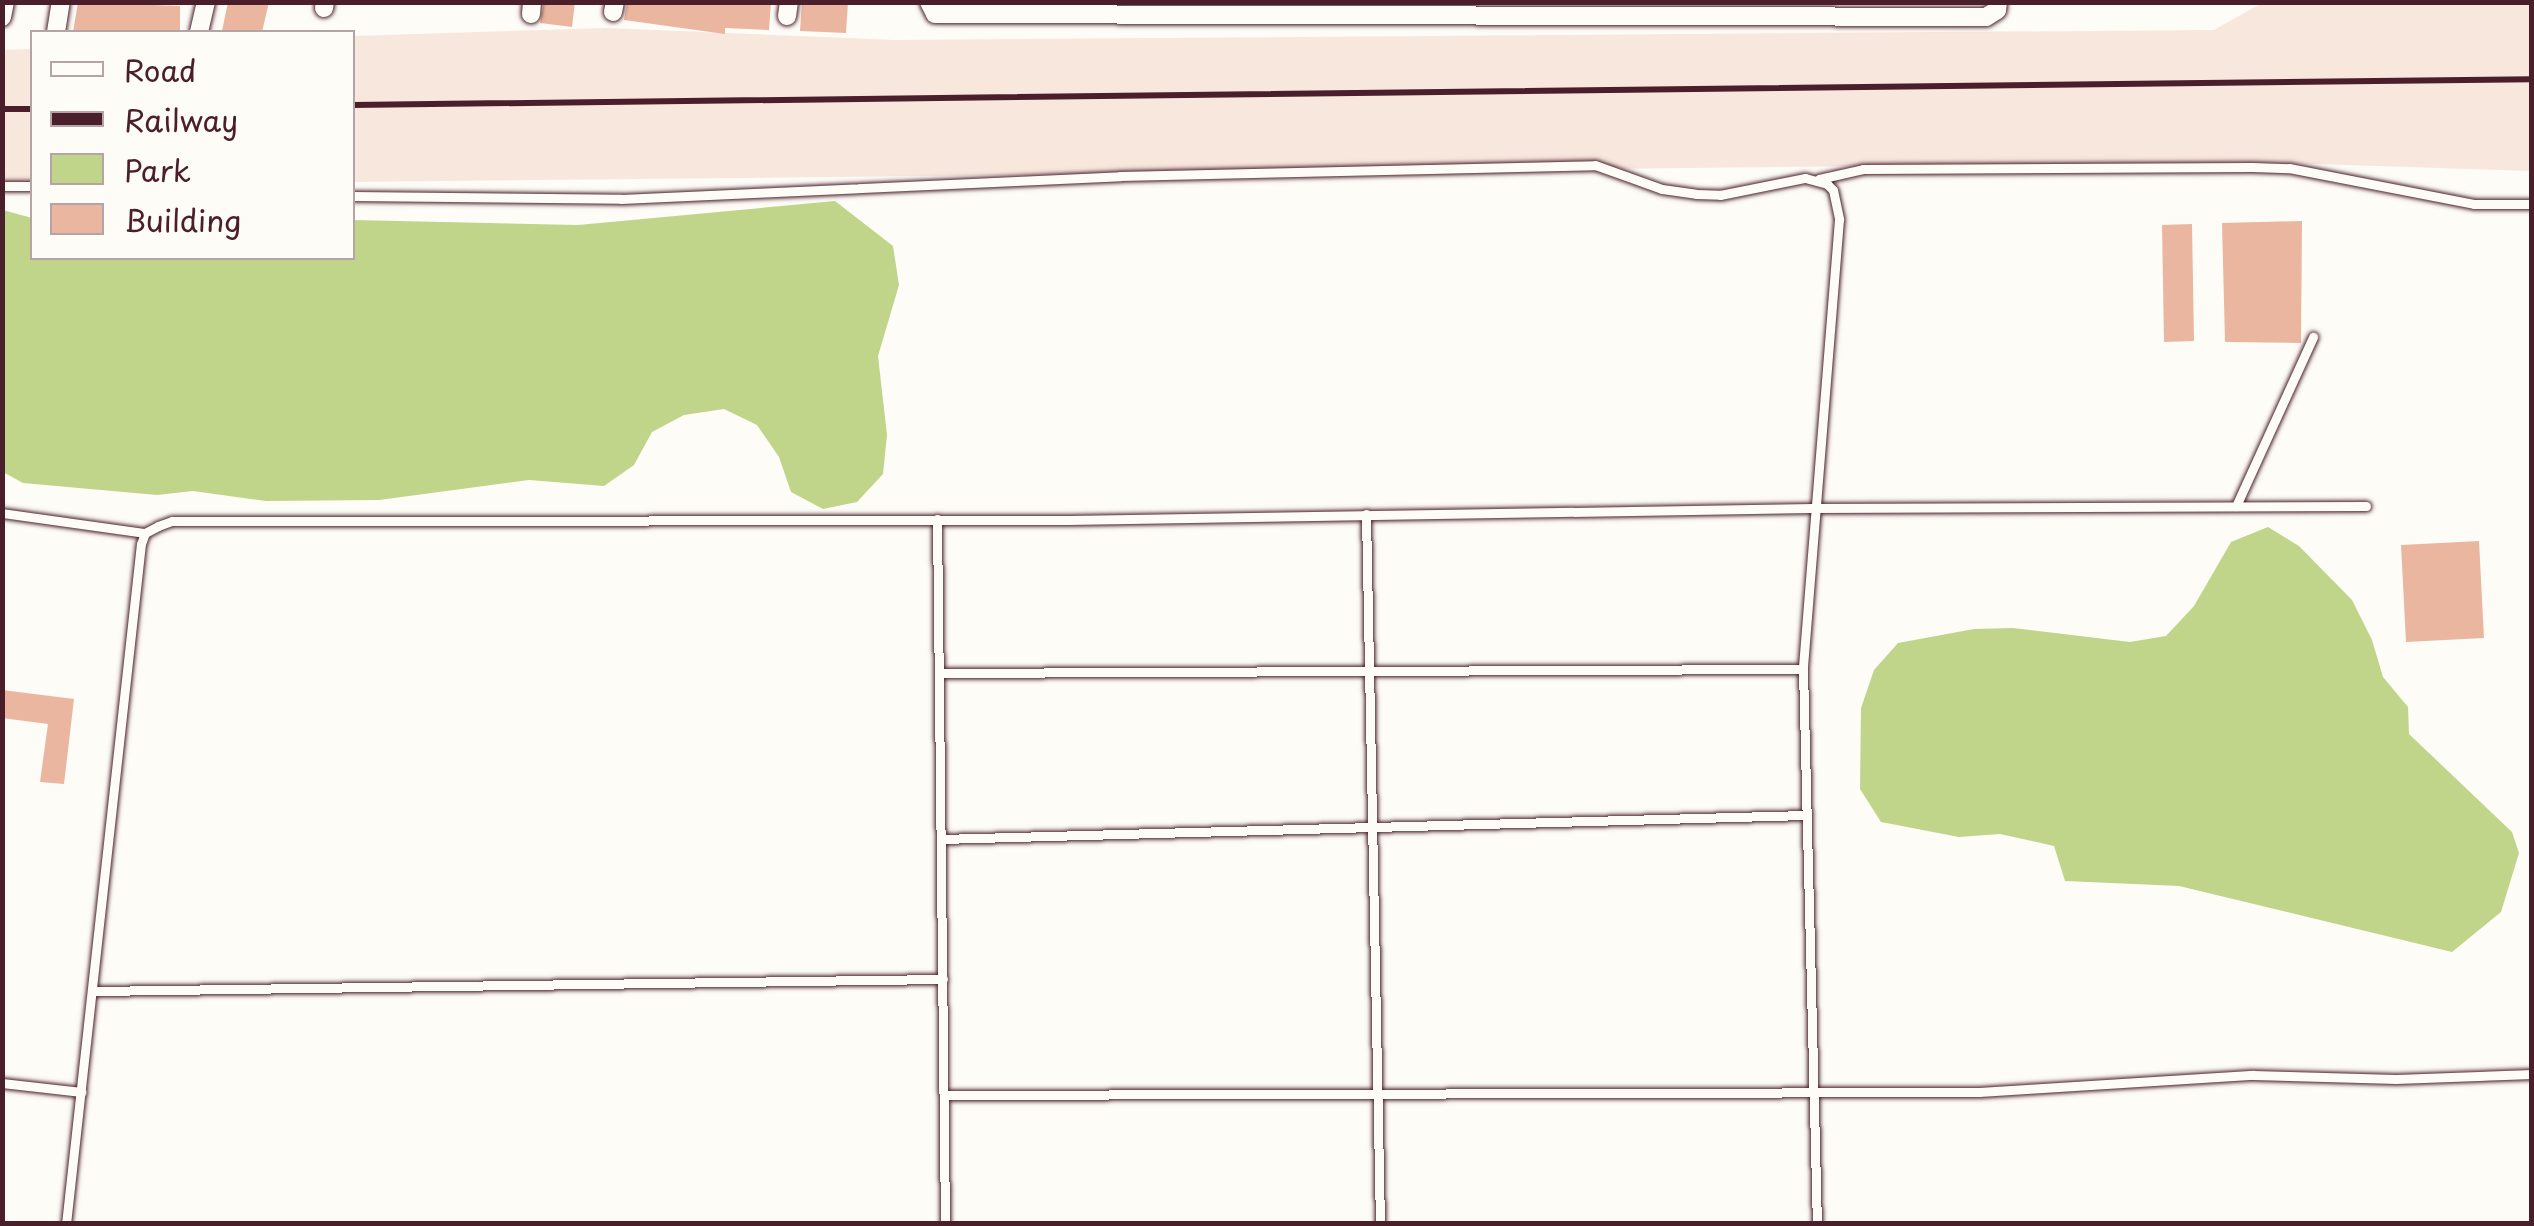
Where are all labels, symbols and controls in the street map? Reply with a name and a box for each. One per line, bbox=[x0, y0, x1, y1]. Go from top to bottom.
legend bbox=[30, 30, 355, 260]
text: Road bbox=[124, 47, 197, 92]
text: Railway bbox=[124, 97, 238, 142]
text: Park bbox=[124, 147, 191, 192]
text: Building bbox=[124, 197, 241, 242]

